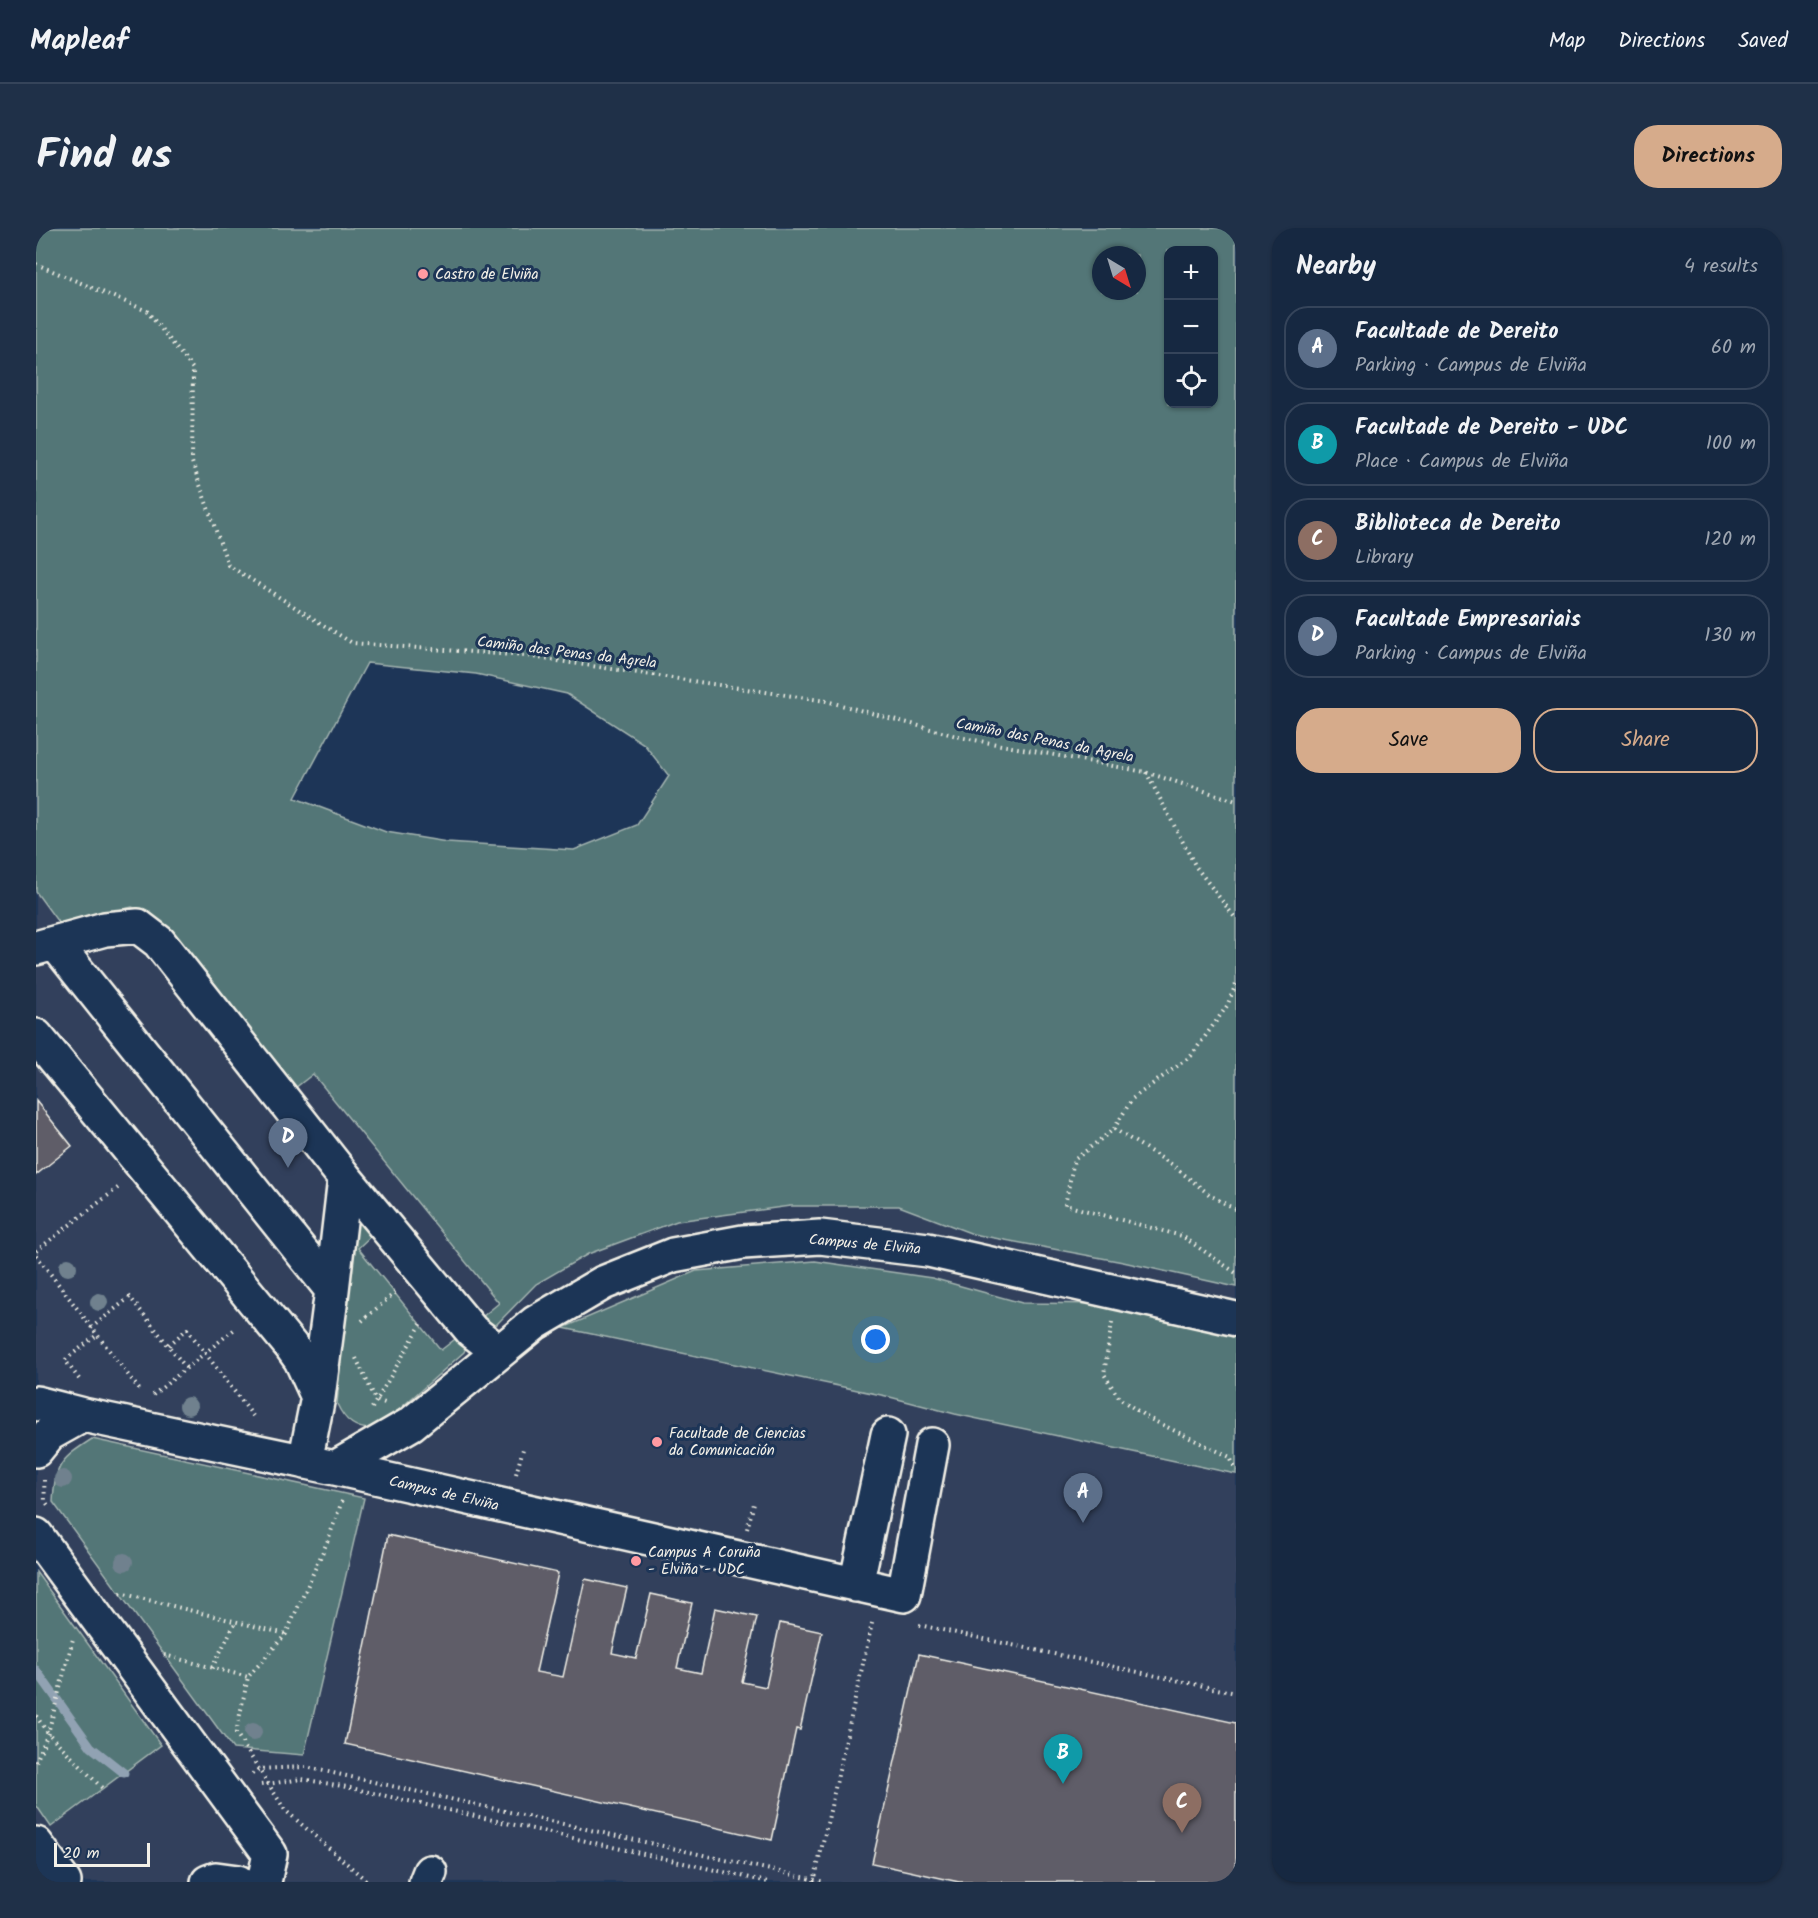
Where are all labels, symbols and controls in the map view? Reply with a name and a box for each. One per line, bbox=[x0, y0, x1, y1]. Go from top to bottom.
text: Mapleaf bbox=[30, 19, 128, 64]
text: Map bbox=[1549, 25, 1585, 58]
text: Directions bbox=[1618, 25, 1705, 58]
text: Saved bbox=[1738, 25, 1788, 58]
text: Find us bbox=[36, 123, 172, 190]
button: Directions bbox=[1634, 125, 1782, 188]
north arrow bbox=[1092, 246, 1146, 300]
map controls bbox=[1164, 246, 1218, 408]
button: + bbox=[1164, 246, 1218, 300]
text: Nearby bbox=[1296, 246, 1376, 288]
text: 4 results bbox=[1684, 251, 1758, 283]
place label: Castro de Elviña bbox=[435, 263, 539, 287]
marker: Castro de Elviña bbox=[416, 267, 430, 281]
button: − bbox=[1164, 300, 1218, 354]
text: Facultade de Dereito bbox=[1355, 315, 1558, 350]
text: A bbox=[1311, 332, 1324, 364]
text: 60 m bbox=[1711, 332, 1756, 364]
text: Parking · Campus de Elviña bbox=[1355, 350, 1587, 382]
button: locate bbox=[1164, 354, 1218, 408]
text: Facultade de Dereito - UDC bbox=[1355, 411, 1628, 446]
text: B bbox=[1311, 428, 1324, 460]
text: 100 m bbox=[1706, 428, 1756, 460]
text: Place · Campus de Elviña bbox=[1355, 446, 1569, 478]
text: Biblioteca de Dereito bbox=[1355, 507, 1560, 542]
text: C bbox=[1311, 524, 1324, 556]
text: 120 m bbox=[1704, 524, 1756, 556]
text: Library bbox=[1355, 542, 1413, 574]
text: Facultade Empresariais bbox=[1355, 603, 1581, 638]
text: D bbox=[1311, 620, 1324, 652]
text: 130 m bbox=[1704, 620, 1756, 652]
street label: Camiño das Penas da Agrela bbox=[476, 630, 658, 676]
text: Parking · Campus de Elviña bbox=[1355, 638, 1587, 670]
button: Save bbox=[1296, 708, 1521, 773]
button: Share bbox=[1533, 708, 1758, 773]
street label: Camiño das Penas da Agrela bbox=[954, 712, 1136, 770]
pin: D bbox=[268, 1118, 308, 1168]
street label: Campus de Elviña bbox=[808, 1228, 922, 1262]
your location bbox=[861, 1325, 890, 1354]
place label: Facultade de Ciencias da Comunicación bbox=[669, 1422, 806, 1463]
marker: Facultade de Ciencias da Comunicación bbox=[650, 1435, 664, 1449]
street label: Campus de Elviña bbox=[386, 1470, 501, 1518]
pin: A bbox=[1064, 1474, 1102, 1523]
place label: Campus A Coruña - Elviña - UDC bbox=[648, 1541, 761, 1582]
marker: Campus A Coruña - Elviña - UDC bbox=[629, 1554, 643, 1568]
pin: B bbox=[1044, 1734, 1082, 1784]
pin: C bbox=[1162, 1784, 1202, 1833]
scale bar bbox=[54, 1840, 150, 1868]
text: 20 m bbox=[63, 1841, 99, 1866]

